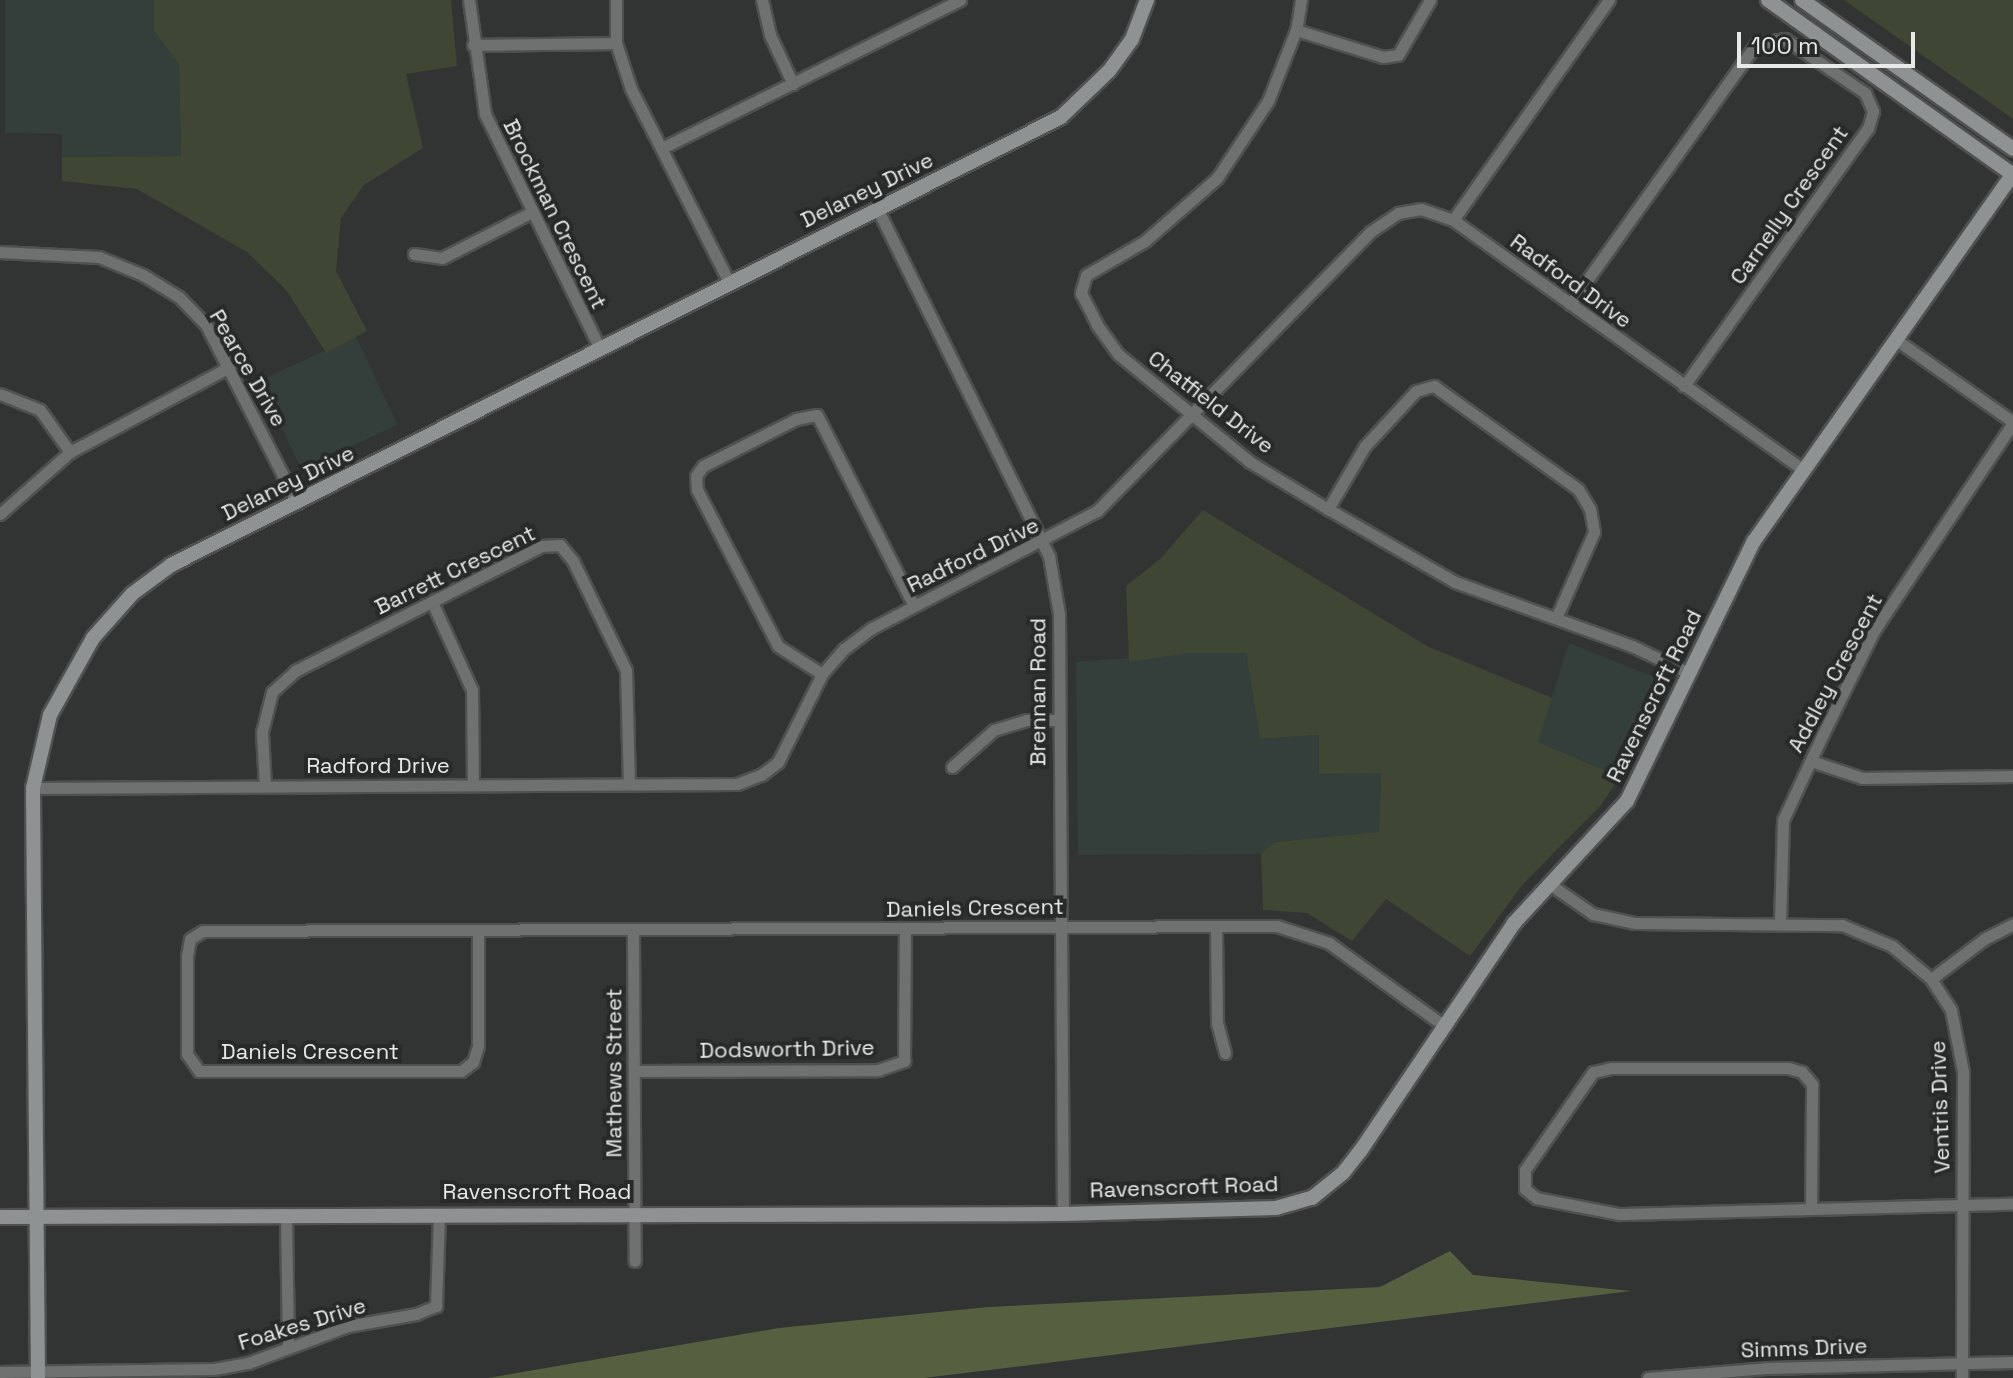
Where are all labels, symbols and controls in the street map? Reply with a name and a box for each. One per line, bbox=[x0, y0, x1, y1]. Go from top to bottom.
scale bar bbox=[1741, 16, 1919, 66]
text: 100 m bbox=[1751, 30, 1819, 61]
street label: Brockman Crescent bbox=[498, 115, 612, 313]
street label: Carnelly Crescent bbox=[1724, 121, 1854, 289]
street label: Delaney Drive bbox=[797, 147, 937, 233]
street label: Radford Drive bbox=[1505, 228, 1637, 334]
street label: Pearce Drive bbox=[204, 305, 292, 431]
street label: Chatfield Drive bbox=[1143, 345, 1279, 459]
street label: Delaney Drive bbox=[218, 440, 358, 526]
street label: Radford Drive bbox=[903, 512, 1043, 598]
street label: Barrett Crescent bbox=[370, 520, 540, 620]
street label: Addley Crescent bbox=[1782, 589, 1888, 757]
street label: Ravenscroft Road bbox=[1601, 605, 1707, 787]
street label: Brennan Road bbox=[1025, 618, 1051, 766]
street label: Radford Drive bbox=[306, 753, 450, 779]
street label: Daniels Crescent bbox=[886, 893, 1064, 923]
street label: Mathews Street bbox=[601, 988, 627, 1158]
street label: Dodsworth Drive bbox=[699, 1034, 875, 1064]
street label: Daniels Crescent bbox=[221, 1039, 399, 1065]
street label: Ventris Drive bbox=[1924, 1040, 1956, 1174]
street label: Ravenscroft Road bbox=[1089, 1171, 1279, 1203]
street label: Ravenscroft Road bbox=[443, 1179, 631, 1205]
street label: Foakes Drive bbox=[235, 1292, 369, 1356]
street label: Simms Drive bbox=[1740, 1333, 1868, 1363]

